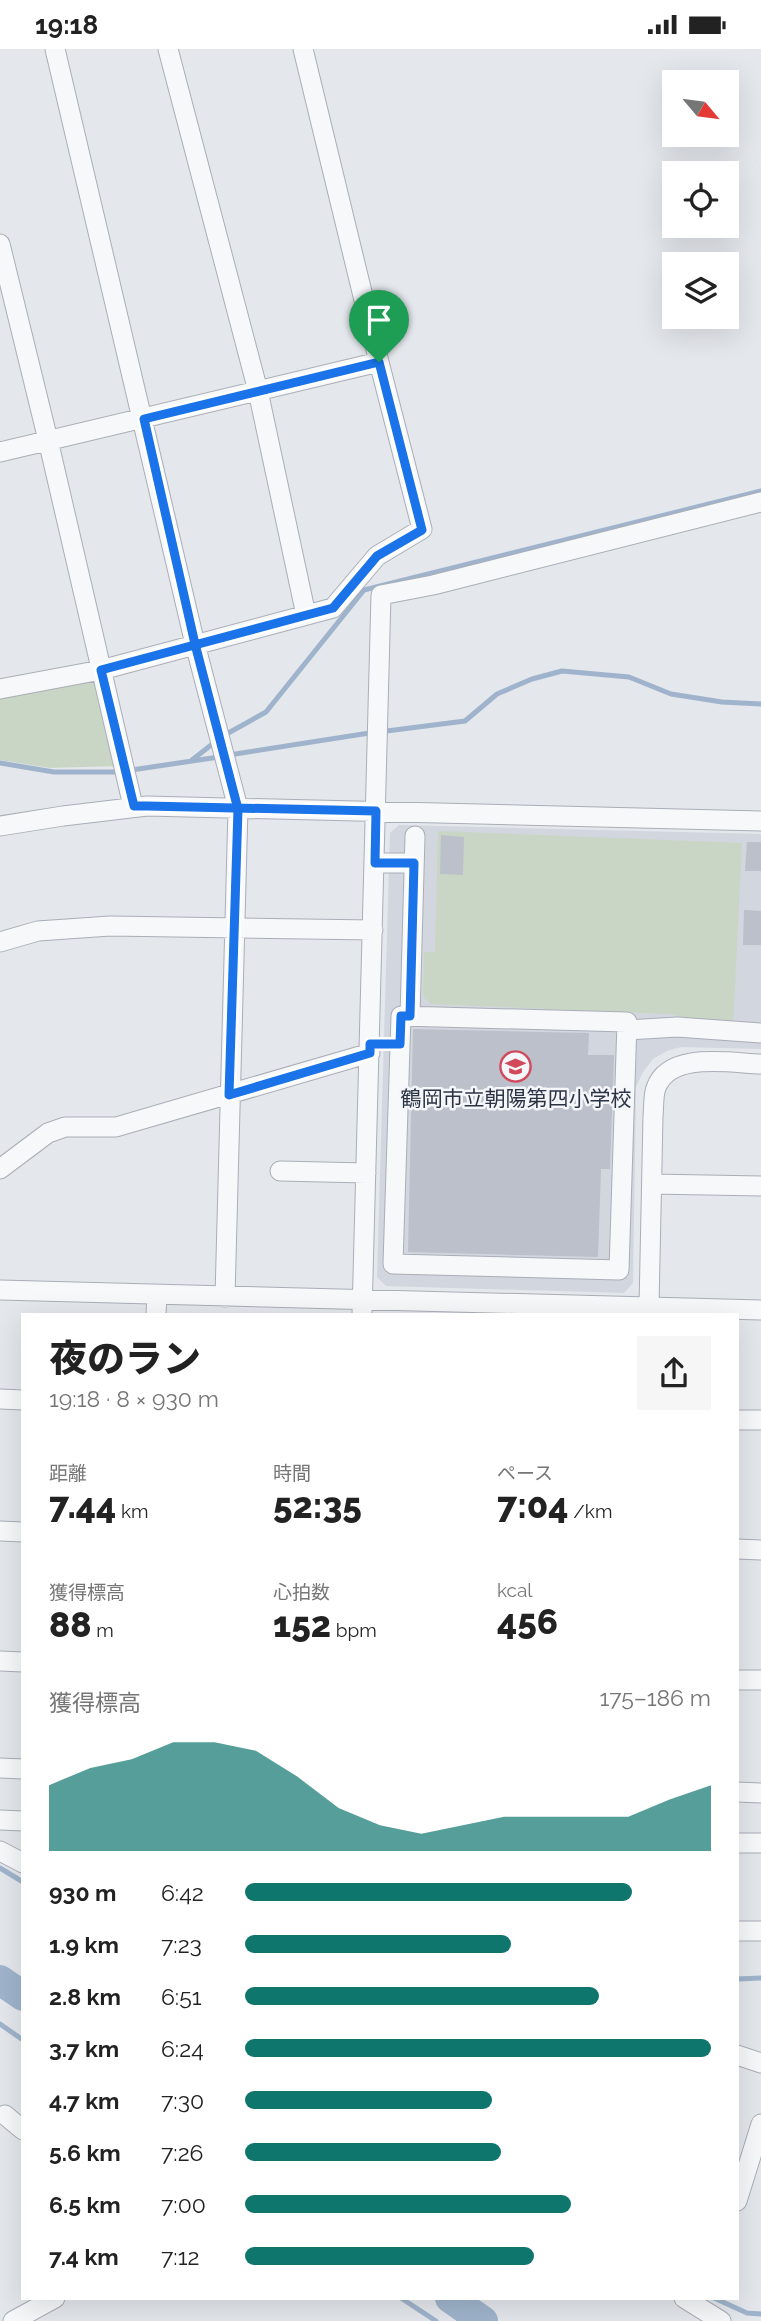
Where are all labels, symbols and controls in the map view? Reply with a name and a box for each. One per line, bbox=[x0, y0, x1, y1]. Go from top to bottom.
text: 19:18 bbox=[35, 10, 98, 40]
north arrow bbox=[662, 70, 738, 147]
map controls bbox=[662, 70, 739, 329]
button: locate bbox=[662, 161, 739, 238]
button: layers bbox=[662, 252, 739, 329]
pin bbox=[349, 290, 409, 362]
icon: arrive bbox=[360, 301, 398, 339]
school or university icon: 鶴岡市立朝陽第四小学校 bbox=[499, 1049, 533, 1083]
place label: 鶴岡市立朝陽第四小学校 bbox=[401, 1086, 632, 1111]
text: 夜のラン bbox=[49, 1336, 201, 1381]
button: share bbox=[637, 1336, 711, 1410]
text: 19:18 · 8 × 930 m bbox=[49, 1385, 219, 1412]
text: 距離 bbox=[49, 1462, 87, 1484]
text: 時間 bbox=[273, 1462, 311, 1484]
text: ペース bbox=[497, 1462, 553, 1484]
text: 7.44 bbox=[49, 1485, 116, 1526]
text: 52:35 bbox=[273, 1485, 362, 1526]
text: 7:04 bbox=[497, 1485, 568, 1526]
text: km bbox=[116, 1500, 149, 1522]
text: /km bbox=[568, 1500, 612, 1522]
text: kcal bbox=[497, 1579, 533, 1601]
text: 獲得標高 bbox=[49, 1581, 125, 1603]
text: 心拍数 bbox=[273, 1581, 330, 1603]
text: 456 bbox=[497, 1601, 558, 1642]
text: 88 bbox=[49, 1604, 92, 1645]
text: 152 bbox=[273, 1604, 331, 1645]
text: m bbox=[92, 1619, 114, 1641]
text: bpm bbox=[331, 1619, 377, 1641]
text: 175–186 m bbox=[600, 1684, 711, 1711]
text: 獲得標高 bbox=[49, 1689, 141, 1716]
text: 930 m bbox=[49, 1879, 116, 1906]
text: 6:42 bbox=[161, 1879, 204, 1906]
text: 1.9 km bbox=[49, 1931, 119, 1958]
text: 7:23 bbox=[161, 1931, 202, 1958]
text: 2.8 km bbox=[49, 1983, 121, 2010]
text: 6:51 bbox=[161, 1983, 202, 2010]
text: 3.7 km bbox=[49, 2035, 119, 2062]
text: 6:24 bbox=[161, 2035, 204, 2062]
text: 4.7 km bbox=[49, 2087, 120, 2114]
text: 7:30 bbox=[161, 2087, 204, 2114]
text: 5.6 km bbox=[49, 2139, 121, 2166]
text: 7:26 bbox=[161, 2139, 203, 2166]
text: 6.5 km bbox=[49, 2191, 121, 2218]
text: 7:00 bbox=[161, 2191, 206, 2218]
text: 7.4 km bbox=[49, 2243, 119, 2270]
text: 7:12 bbox=[161, 2243, 199, 2270]

